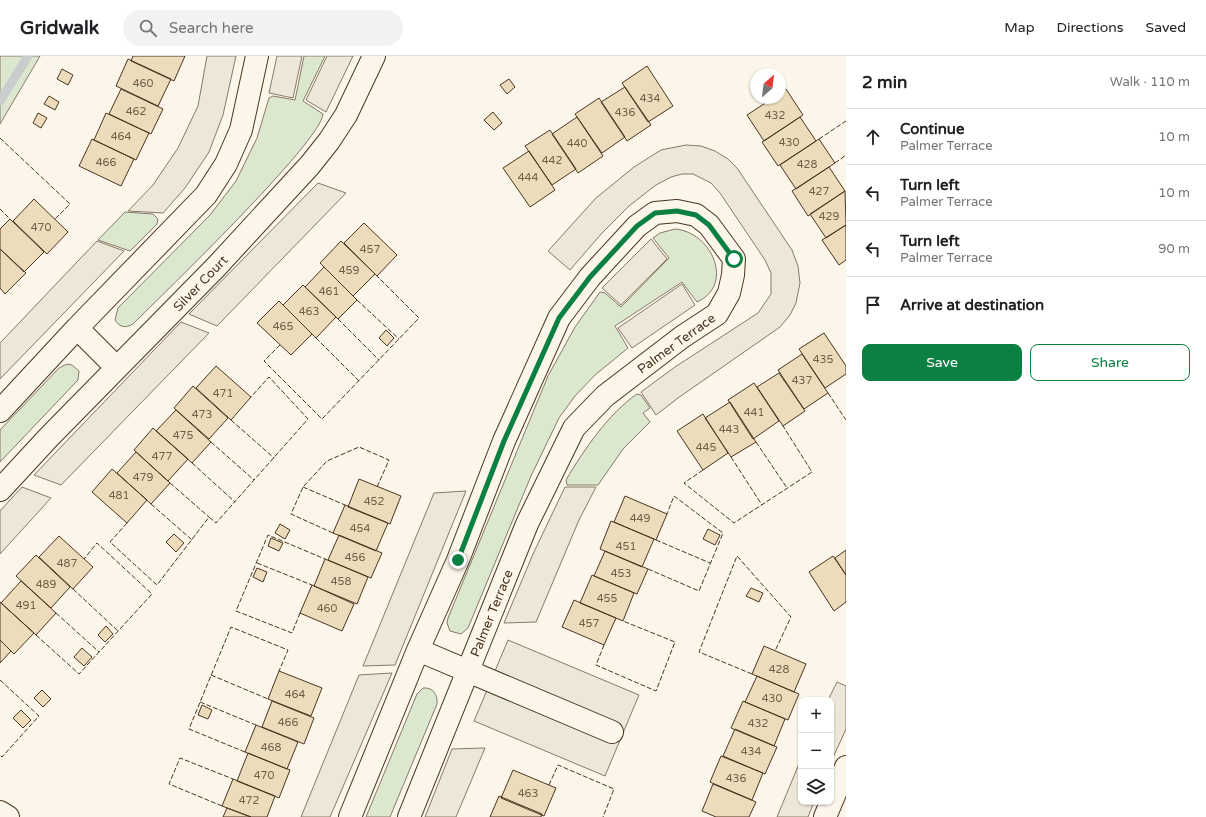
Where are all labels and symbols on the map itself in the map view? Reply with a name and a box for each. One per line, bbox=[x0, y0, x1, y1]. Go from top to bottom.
north arrow bbox=[750, 68, 786, 104]
house number: 460 bbox=[133, 77, 153, 90]
house number: 434 bbox=[640, 92, 660, 105]
house number: 462 bbox=[126, 105, 146, 118]
house number: 436 bbox=[615, 106, 635, 119]
house number: 432 bbox=[765, 109, 785, 122]
house number: 464 bbox=[111, 130, 131, 143]
house number: 430 bbox=[779, 136, 799, 149]
house number: 440 bbox=[567, 137, 587, 150]
house number: 442 bbox=[542, 154, 562, 167]
house number: 466 bbox=[96, 156, 116, 169]
house number: 428 bbox=[797, 158, 817, 171]
house number: 444 bbox=[518, 171, 538, 184]
house number: 427 bbox=[809, 185, 829, 198]
house number: 429 bbox=[819, 210, 839, 223]
house number: 470 bbox=[31, 221, 51, 234]
house number: 457 bbox=[360, 243, 380, 256]
route start bbox=[725, 250, 743, 268]
street label: Silver Court bbox=[170, 252, 231, 315]
house number: 459 bbox=[339, 264, 359, 277]
house number: 461 bbox=[319, 285, 339, 298]
house number: 463 bbox=[299, 305, 319, 318]
street label: Palmer Terrace bbox=[634, 310, 719, 377]
house number: 465 bbox=[273, 320, 293, 333]
house number: 435 bbox=[813, 353, 833, 366]
house number: 437 bbox=[792, 374, 812, 387]
house number: 471 bbox=[213, 387, 233, 400]
house number: 441 bbox=[744, 406, 764, 419]
house number: 473 bbox=[192, 408, 212, 421]
house number: 443 bbox=[719, 423, 739, 436]
house number: 475 bbox=[173, 429, 193, 442]
house number: 445 bbox=[696, 441, 716, 454]
house number: 477 bbox=[152, 450, 172, 463]
house number: 479 bbox=[133, 471, 153, 484]
house number: 481 bbox=[109, 489, 129, 502]
house number: 452 bbox=[364, 495, 384, 508]
house number: 449 bbox=[630, 512, 650, 525]
house number: 454 bbox=[350, 522, 370, 535]
house number: 451 bbox=[616, 540, 636, 553]
house number: 456 bbox=[345, 551, 365, 564]
route end bbox=[449, 551, 467, 569]
house number: 487 bbox=[57, 557, 77, 570]
street label: Palmer Terrace bbox=[467, 567, 517, 659]
house number: 453 bbox=[611, 567, 631, 580]
house number: 458 bbox=[331, 575, 351, 588]
house number: 489 bbox=[36, 578, 56, 591]
house number: 455 bbox=[597, 592, 617, 605]
house number: 491 bbox=[16, 599, 36, 612]
house number: 460 bbox=[317, 602, 337, 615]
house number: 457 bbox=[579, 617, 599, 630]
house number: 428 bbox=[769, 663, 789, 676]
house number: 464 bbox=[285, 688, 305, 701]
house number: 430 bbox=[762, 692, 782, 705]
house number: 466 bbox=[278, 716, 298, 729]
house number: 432 bbox=[748, 717, 768, 730]
house number: 468 bbox=[261, 741, 281, 754]
house number: 434 bbox=[741, 745, 761, 758]
house number: 470 bbox=[254, 769, 274, 782]
house number: 436 bbox=[726, 772, 746, 785]
house number: 463 bbox=[518, 787, 538, 800]
house number: 472 bbox=[239, 794, 259, 807]

